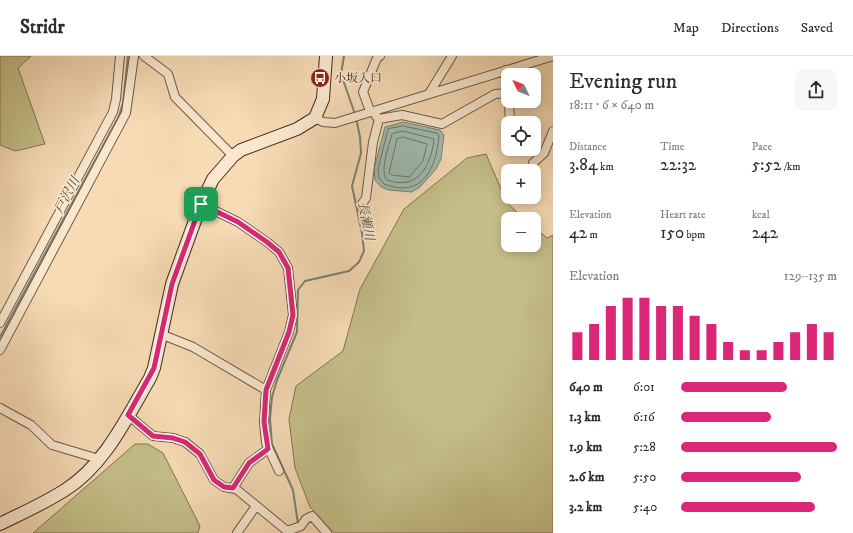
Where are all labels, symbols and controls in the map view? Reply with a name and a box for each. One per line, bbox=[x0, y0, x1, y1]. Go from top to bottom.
text: Stridr bbox=[20, 16, 65, 39]
text: Map bbox=[673, 19, 699, 37]
text: Directions bbox=[721, 19, 779, 37]
text: Saved bbox=[801, 19, 833, 37]
bus stop icon: 小坂入口 bbox=[309, 67, 331, 89]
north arrow bbox=[501, 68, 541, 108]
map controls bbox=[501, 68, 541, 252]
text: Evening run bbox=[569, 68, 677, 95]
button: share bbox=[795, 69, 837, 111]
place label: 小坂入口 bbox=[334, 71, 382, 86]
text: 18:11 · 6 × 640 m bbox=[569, 97, 654, 113]
button: locate bbox=[501, 116, 541, 156]
text: Distance bbox=[569, 140, 607, 154]
text: Time bbox=[660, 140, 684, 154]
text: Pace bbox=[752, 140, 772, 154]
text: 3.84 bbox=[569, 154, 598, 176]
text: 22:32 bbox=[660, 154, 696, 176]
text: 5:52 bbox=[752, 154, 781, 176]
text: km bbox=[598, 160, 614, 174]
text: /km bbox=[781, 160, 800, 174]
button: + bbox=[501, 164, 541, 204]
water label: 戸沢川 bbox=[51, 173, 84, 216]
pin bbox=[184, 187, 218, 221]
icon: arrive bbox=[190, 193, 212, 215]
water label: 長瀬川 bbox=[354, 201, 378, 244]
text: Elevation bbox=[569, 208, 612, 222]
text: Heart rate bbox=[660, 208, 705, 222]
text: kcal bbox=[752, 208, 770, 222]
button: − bbox=[501, 212, 541, 252]
text: 42 bbox=[569, 222, 587, 244]
text: 150 bbox=[660, 222, 684, 244]
text: 242 bbox=[752, 222, 778, 244]
text: m bbox=[587, 228, 598, 242]
text: bpm bbox=[684, 228, 705, 242]
text: Elevation bbox=[569, 268, 619, 284]
text: 129–135 m bbox=[784, 268, 837, 284]
text: 640 m bbox=[569, 379, 603, 395]
text: 6:01 bbox=[633, 379, 655, 395]
text: 1.3 km bbox=[569, 409, 601, 425]
text: 6:16 bbox=[633, 409, 655, 425]
text: 1.9 km bbox=[569, 439, 602, 455]
text: 5:28 bbox=[633, 439, 656, 455]
text: 2.6 km bbox=[569, 469, 604, 485]
text: 5:50 bbox=[633, 469, 656, 485]
text: 3.2 km bbox=[569, 499, 602, 515]
text: 5:40 bbox=[633, 499, 657, 515]

